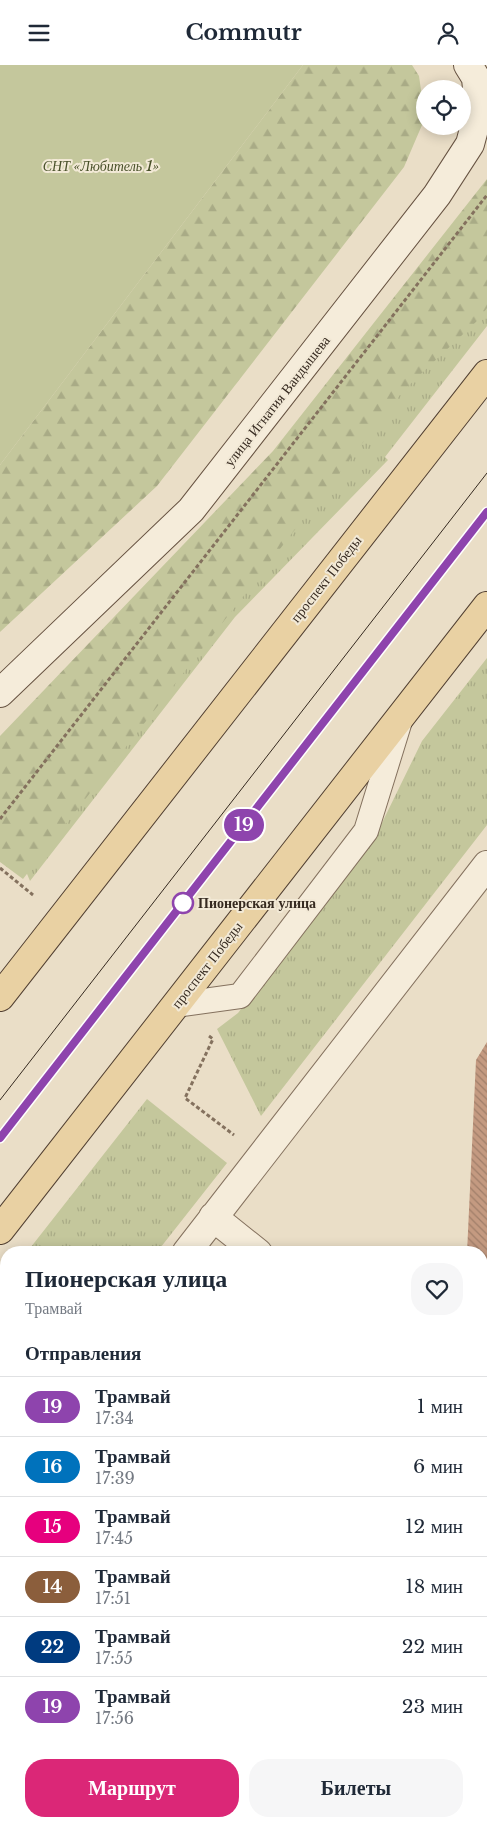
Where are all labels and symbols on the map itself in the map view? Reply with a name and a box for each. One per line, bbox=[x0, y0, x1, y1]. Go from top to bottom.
park label: СНТ «Любитель 1» bbox=[43, 157, 159, 175]
street label: улица Игнатия Вандышева bbox=[220, 331, 334, 470]
street label: проспект Победы bbox=[287, 532, 366, 626]
line badge: 19 bbox=[222, 809, 266, 841]
marker: Пионерская улица bbox=[172, 892, 194, 914]
place label: Пионерская улица bbox=[198, 894, 316, 912]
street label: проспект Победы bbox=[168, 918, 247, 1012]

